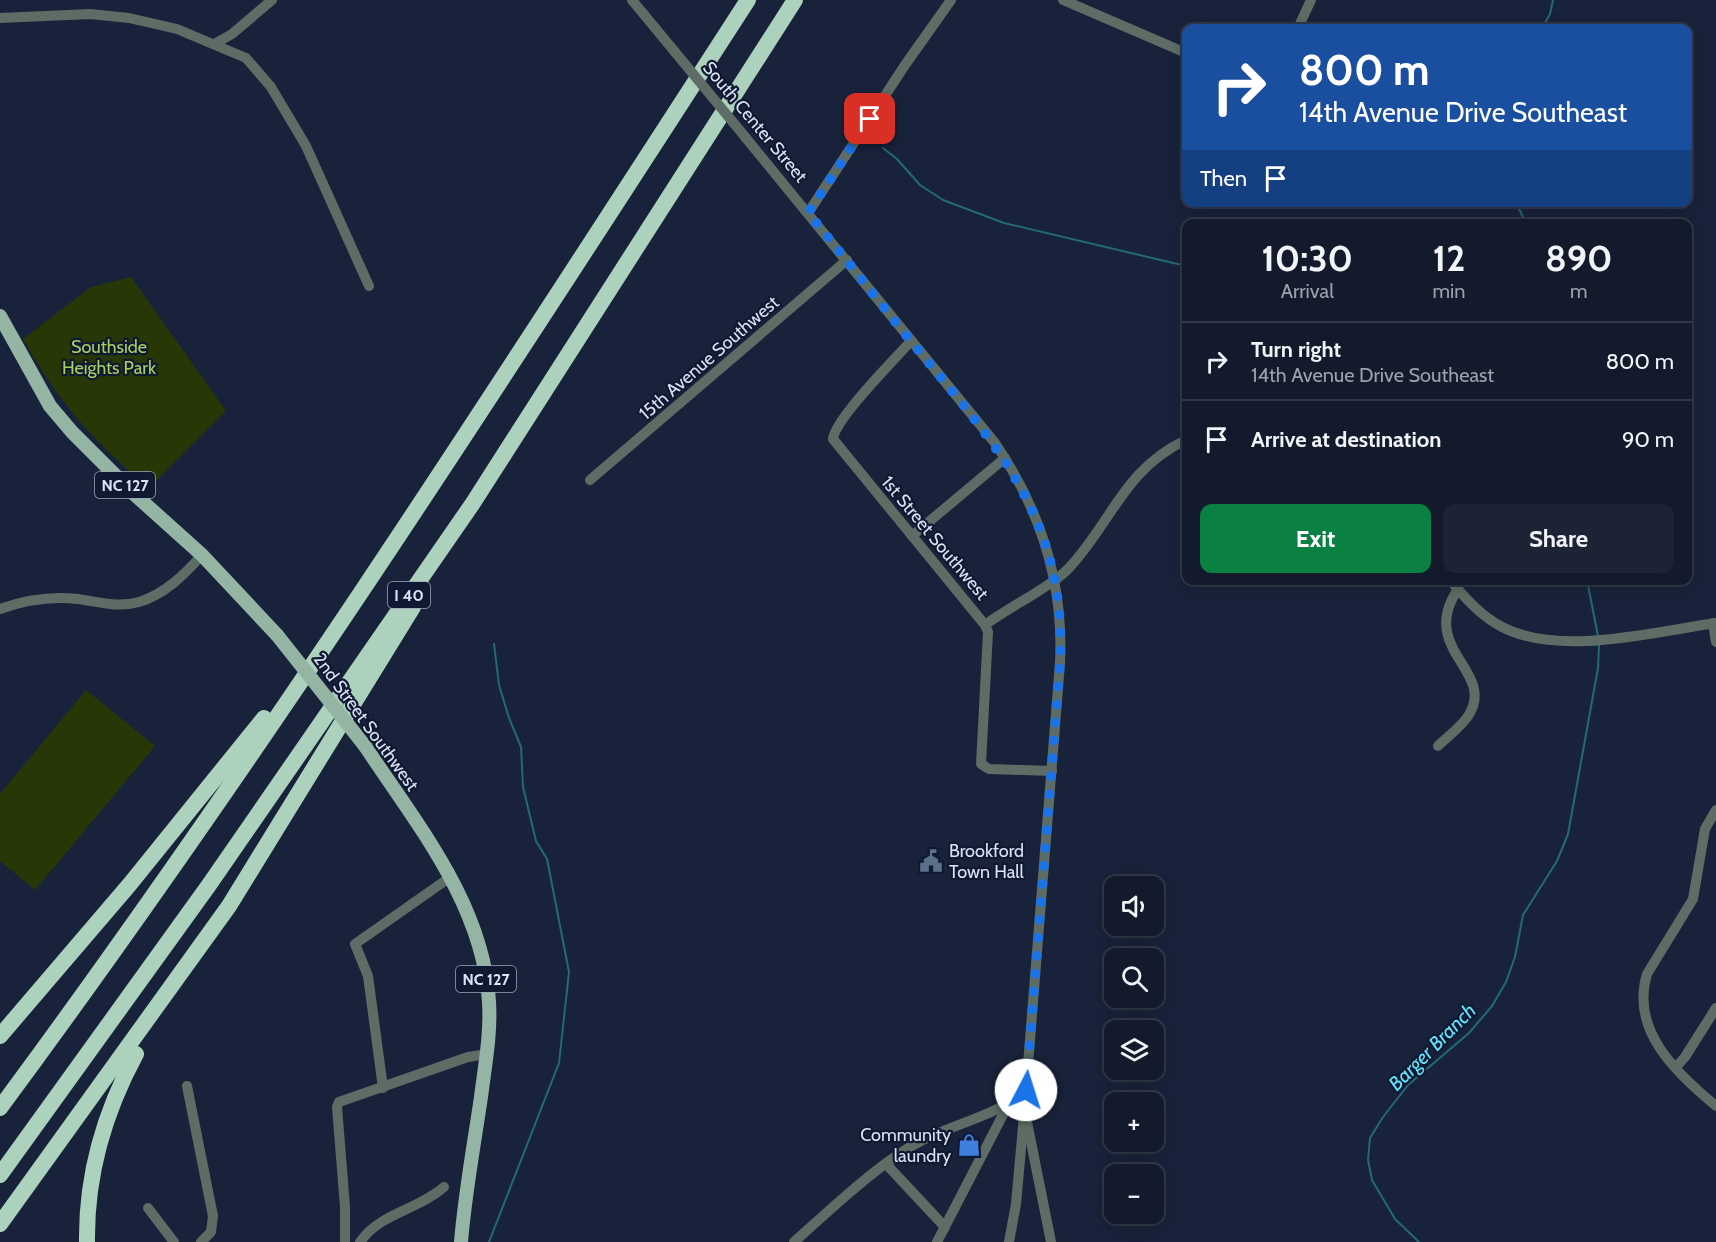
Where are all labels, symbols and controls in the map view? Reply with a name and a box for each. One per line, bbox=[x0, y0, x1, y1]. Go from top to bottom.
text: 800 m bbox=[1299, 44, 1430, 96]
icon: right bbox=[1200, 48, 1278, 126]
street label: South Center Street bbox=[698, 57, 812, 187]
pin bbox=[844, 93, 895, 144]
text: 14th Avenue Drive Southeast bbox=[1299, 96, 1627, 129]
icon: arrive bbox=[853, 102, 886, 135]
icon: arrive bbox=[1259, 162, 1292, 195]
text: Then bbox=[1200, 165, 1247, 192]
text: 10:30 bbox=[1262, 236, 1353, 280]
text: 12 bbox=[1433, 236, 1465, 280]
text: 890 bbox=[1545, 236, 1612, 280]
text: Arrival bbox=[1281, 279, 1334, 303]
text: min bbox=[1433, 279, 1466, 303]
text: m bbox=[1570, 279, 1588, 303]
street label: 15th Avenue Southwest bbox=[635, 291, 783, 425]
park label: Southside Heights Park bbox=[62, 336, 157, 379]
text: Turn right bbox=[1251, 336, 1341, 363]
icon: right bbox=[1200, 345, 1233, 378]
text: 800 m bbox=[1606, 348, 1674, 375]
text: 14th Avenue Drive Southeast bbox=[1251, 363, 1494, 387]
icon: arrive bbox=[1200, 423, 1233, 456]
text: Arrive at destination bbox=[1251, 426, 1441, 453]
text: 90 m bbox=[1622, 426, 1674, 453]
road number: NC 127 bbox=[95, 472, 155, 498]
street label: 1st Street Southwest bbox=[877, 472, 993, 604]
button: Exit bbox=[1200, 504, 1431, 573]
button: Share bbox=[1443, 504, 1674, 573]
road number: I 40 bbox=[388, 582, 430, 608]
street label: 2nd Street Southwest bbox=[309, 649, 423, 795]
place label: Brookford Town Hall bbox=[949, 840, 1025, 883]
public building icon: Brookford Town Hall bbox=[918, 848, 944, 874]
map controls bbox=[1104, 876, 1164, 1224]
button: sound bbox=[1104, 876, 1164, 936]
button: search bbox=[1104, 948, 1164, 1008]
road number: NC 127 bbox=[456, 966, 516, 992]
water label: Barger Branch bbox=[1383, 998, 1481, 1096]
button: layers bbox=[1104, 1020, 1164, 1080]
position arrow bbox=[994, 1058, 1058, 1122]
button: + bbox=[1104, 1092, 1164, 1152]
place label: Community laundry bbox=[860, 1124, 951, 1167]
shop icon: Community laundry bbox=[956, 1132, 982, 1158]
button: − bbox=[1104, 1164, 1164, 1224]

